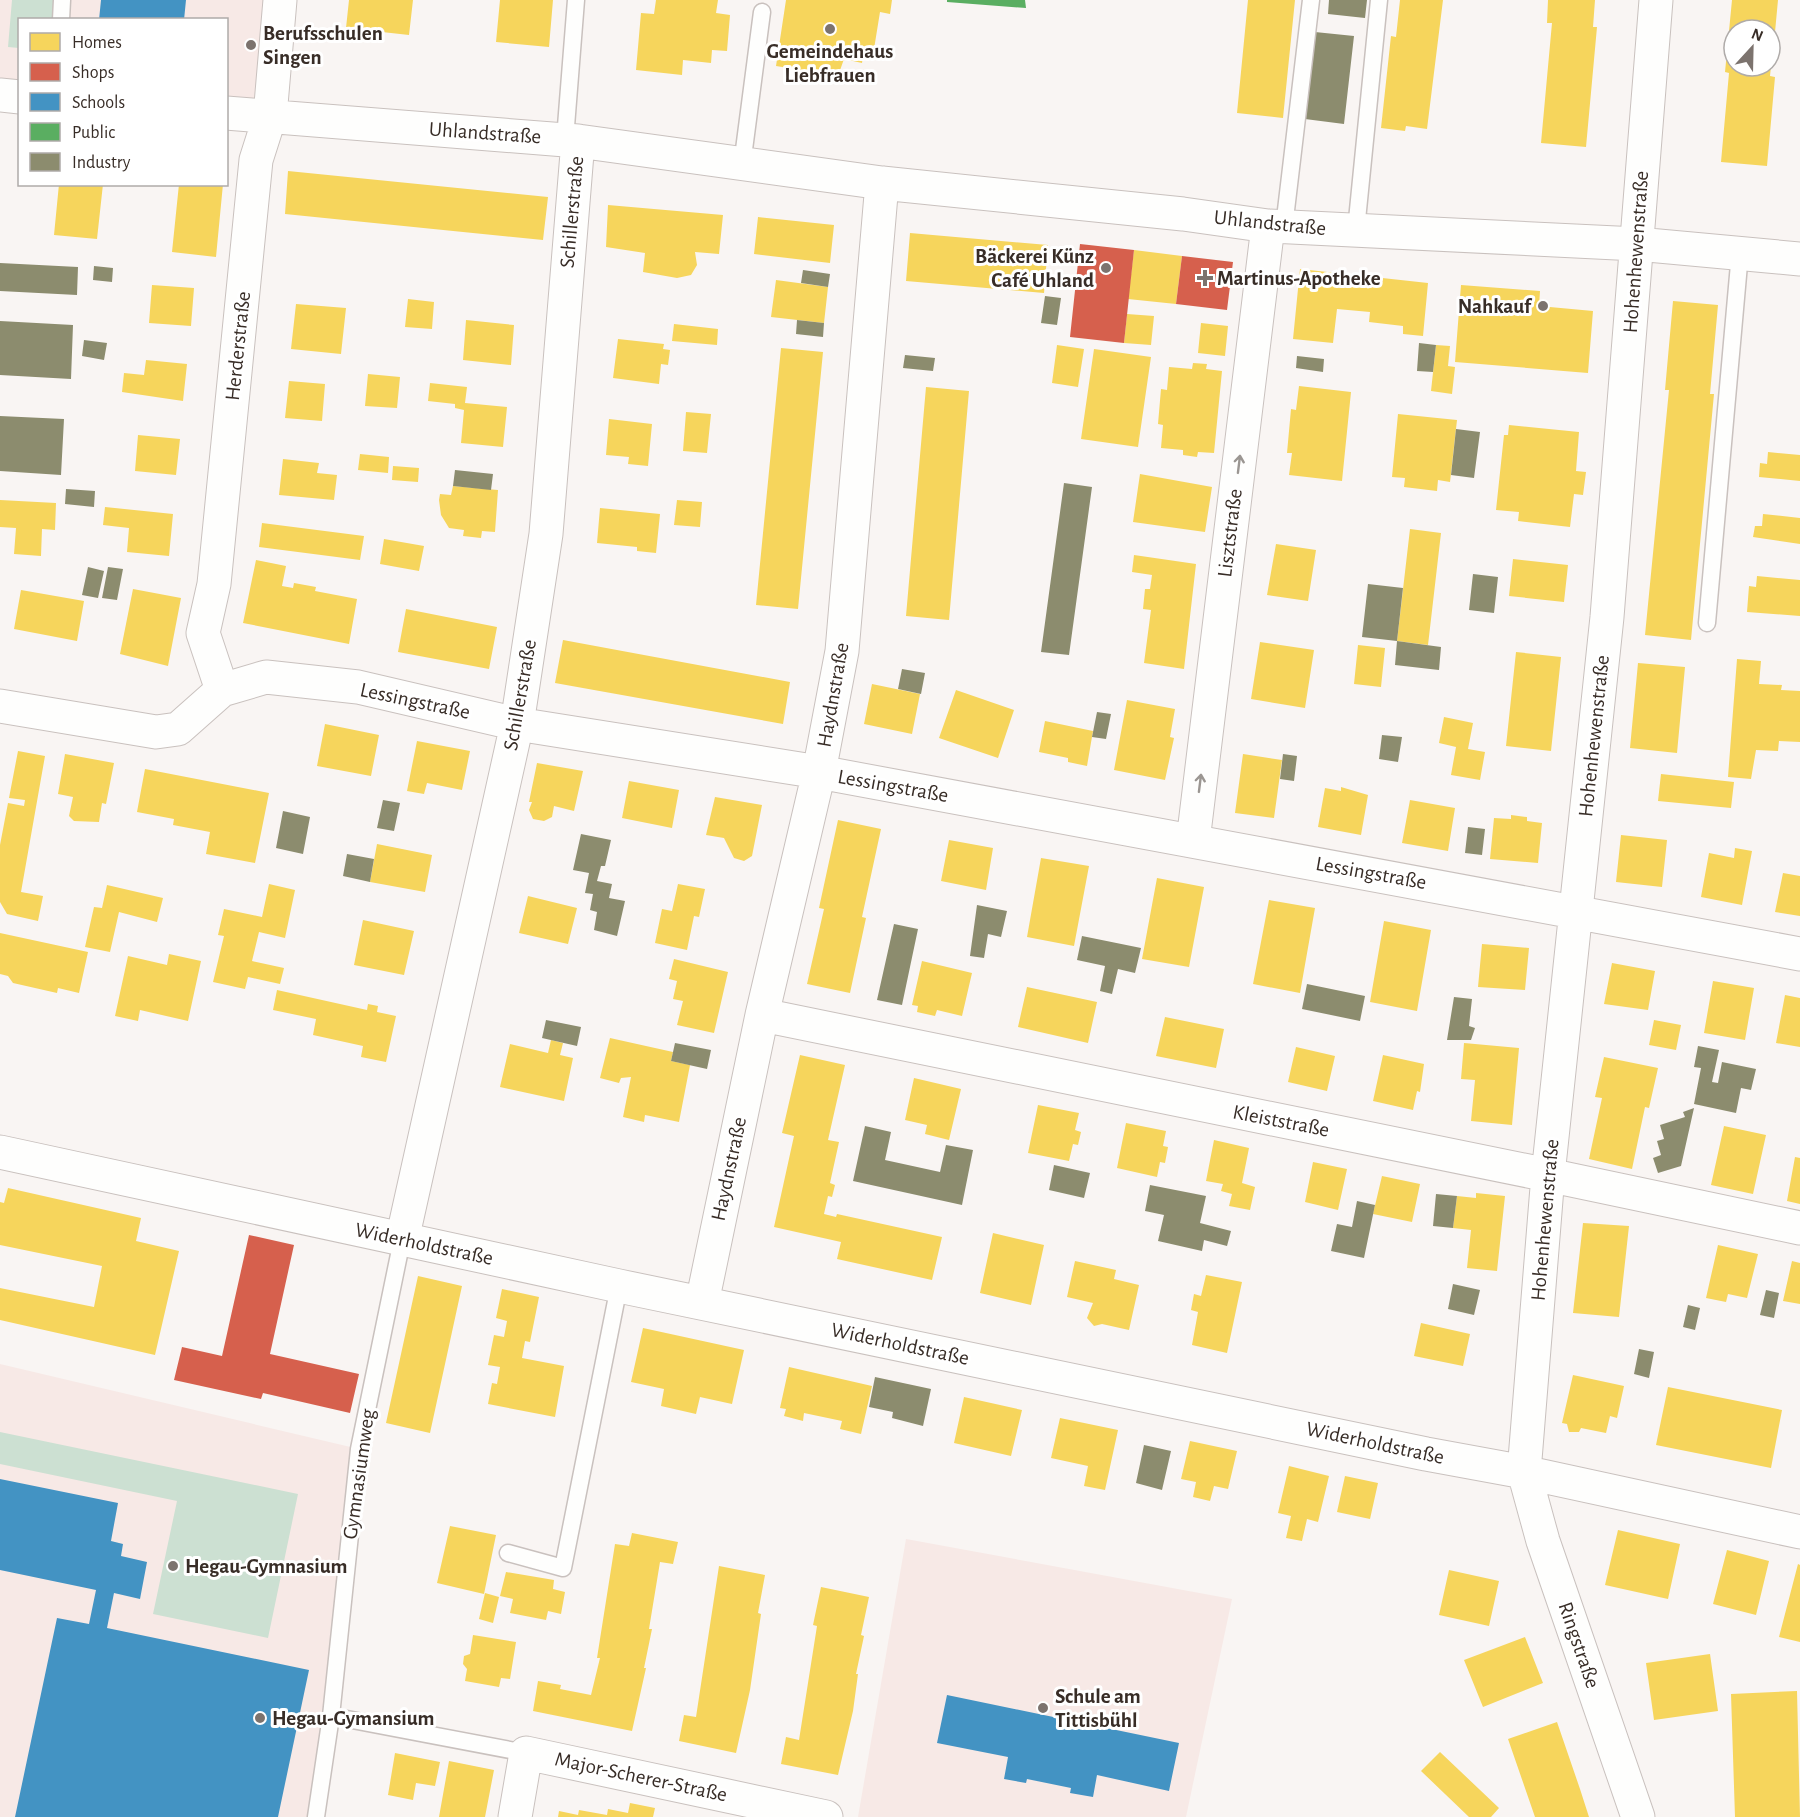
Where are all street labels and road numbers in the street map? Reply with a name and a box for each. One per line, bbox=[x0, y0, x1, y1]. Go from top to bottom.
street label: Uhlandstraße bbox=[428, 119, 542, 147]
street label: Schillerstraße bbox=[557, 155, 587, 269]
street label: Hohenhewenstraße bbox=[1620, 170, 1652, 334]
street label: Uhlandstraße bbox=[1213, 207, 1327, 239]
street label: Herderstraße bbox=[222, 290, 254, 402]
street label: Lisztstraße bbox=[1214, 488, 1246, 578]
street label: Schillerstraße bbox=[500, 638, 540, 752]
street label: Haydnstraße bbox=[813, 641, 853, 749]
street label: Hohenhewenstraße bbox=[1575, 654, 1613, 818]
street label: Lessingstraße bbox=[358, 679, 472, 723]
street label: Lessingstraße bbox=[836, 766, 950, 806]
street label: Lessingstraße bbox=[1314, 853, 1428, 893]
street label: Kleiststraße bbox=[1231, 1101, 1331, 1141]
street label: Haydnstraße bbox=[708, 1115, 750, 1223]
street label: Hohenhewenstraße bbox=[1527, 1138, 1563, 1302]
street label: Widerholdstraße bbox=[353, 1219, 495, 1269]
street label: Widerholdstraße bbox=[829, 1319, 971, 1369]
street label: Gymnasiumweg bbox=[339, 1407, 379, 1541]
street label: Widerholdstraße bbox=[1304, 1418, 1446, 1468]
street label: Ringstraße bbox=[1554, 1599, 1604, 1691]
street label: Major-Scherer-Straße bbox=[553, 1748, 729, 1806]

